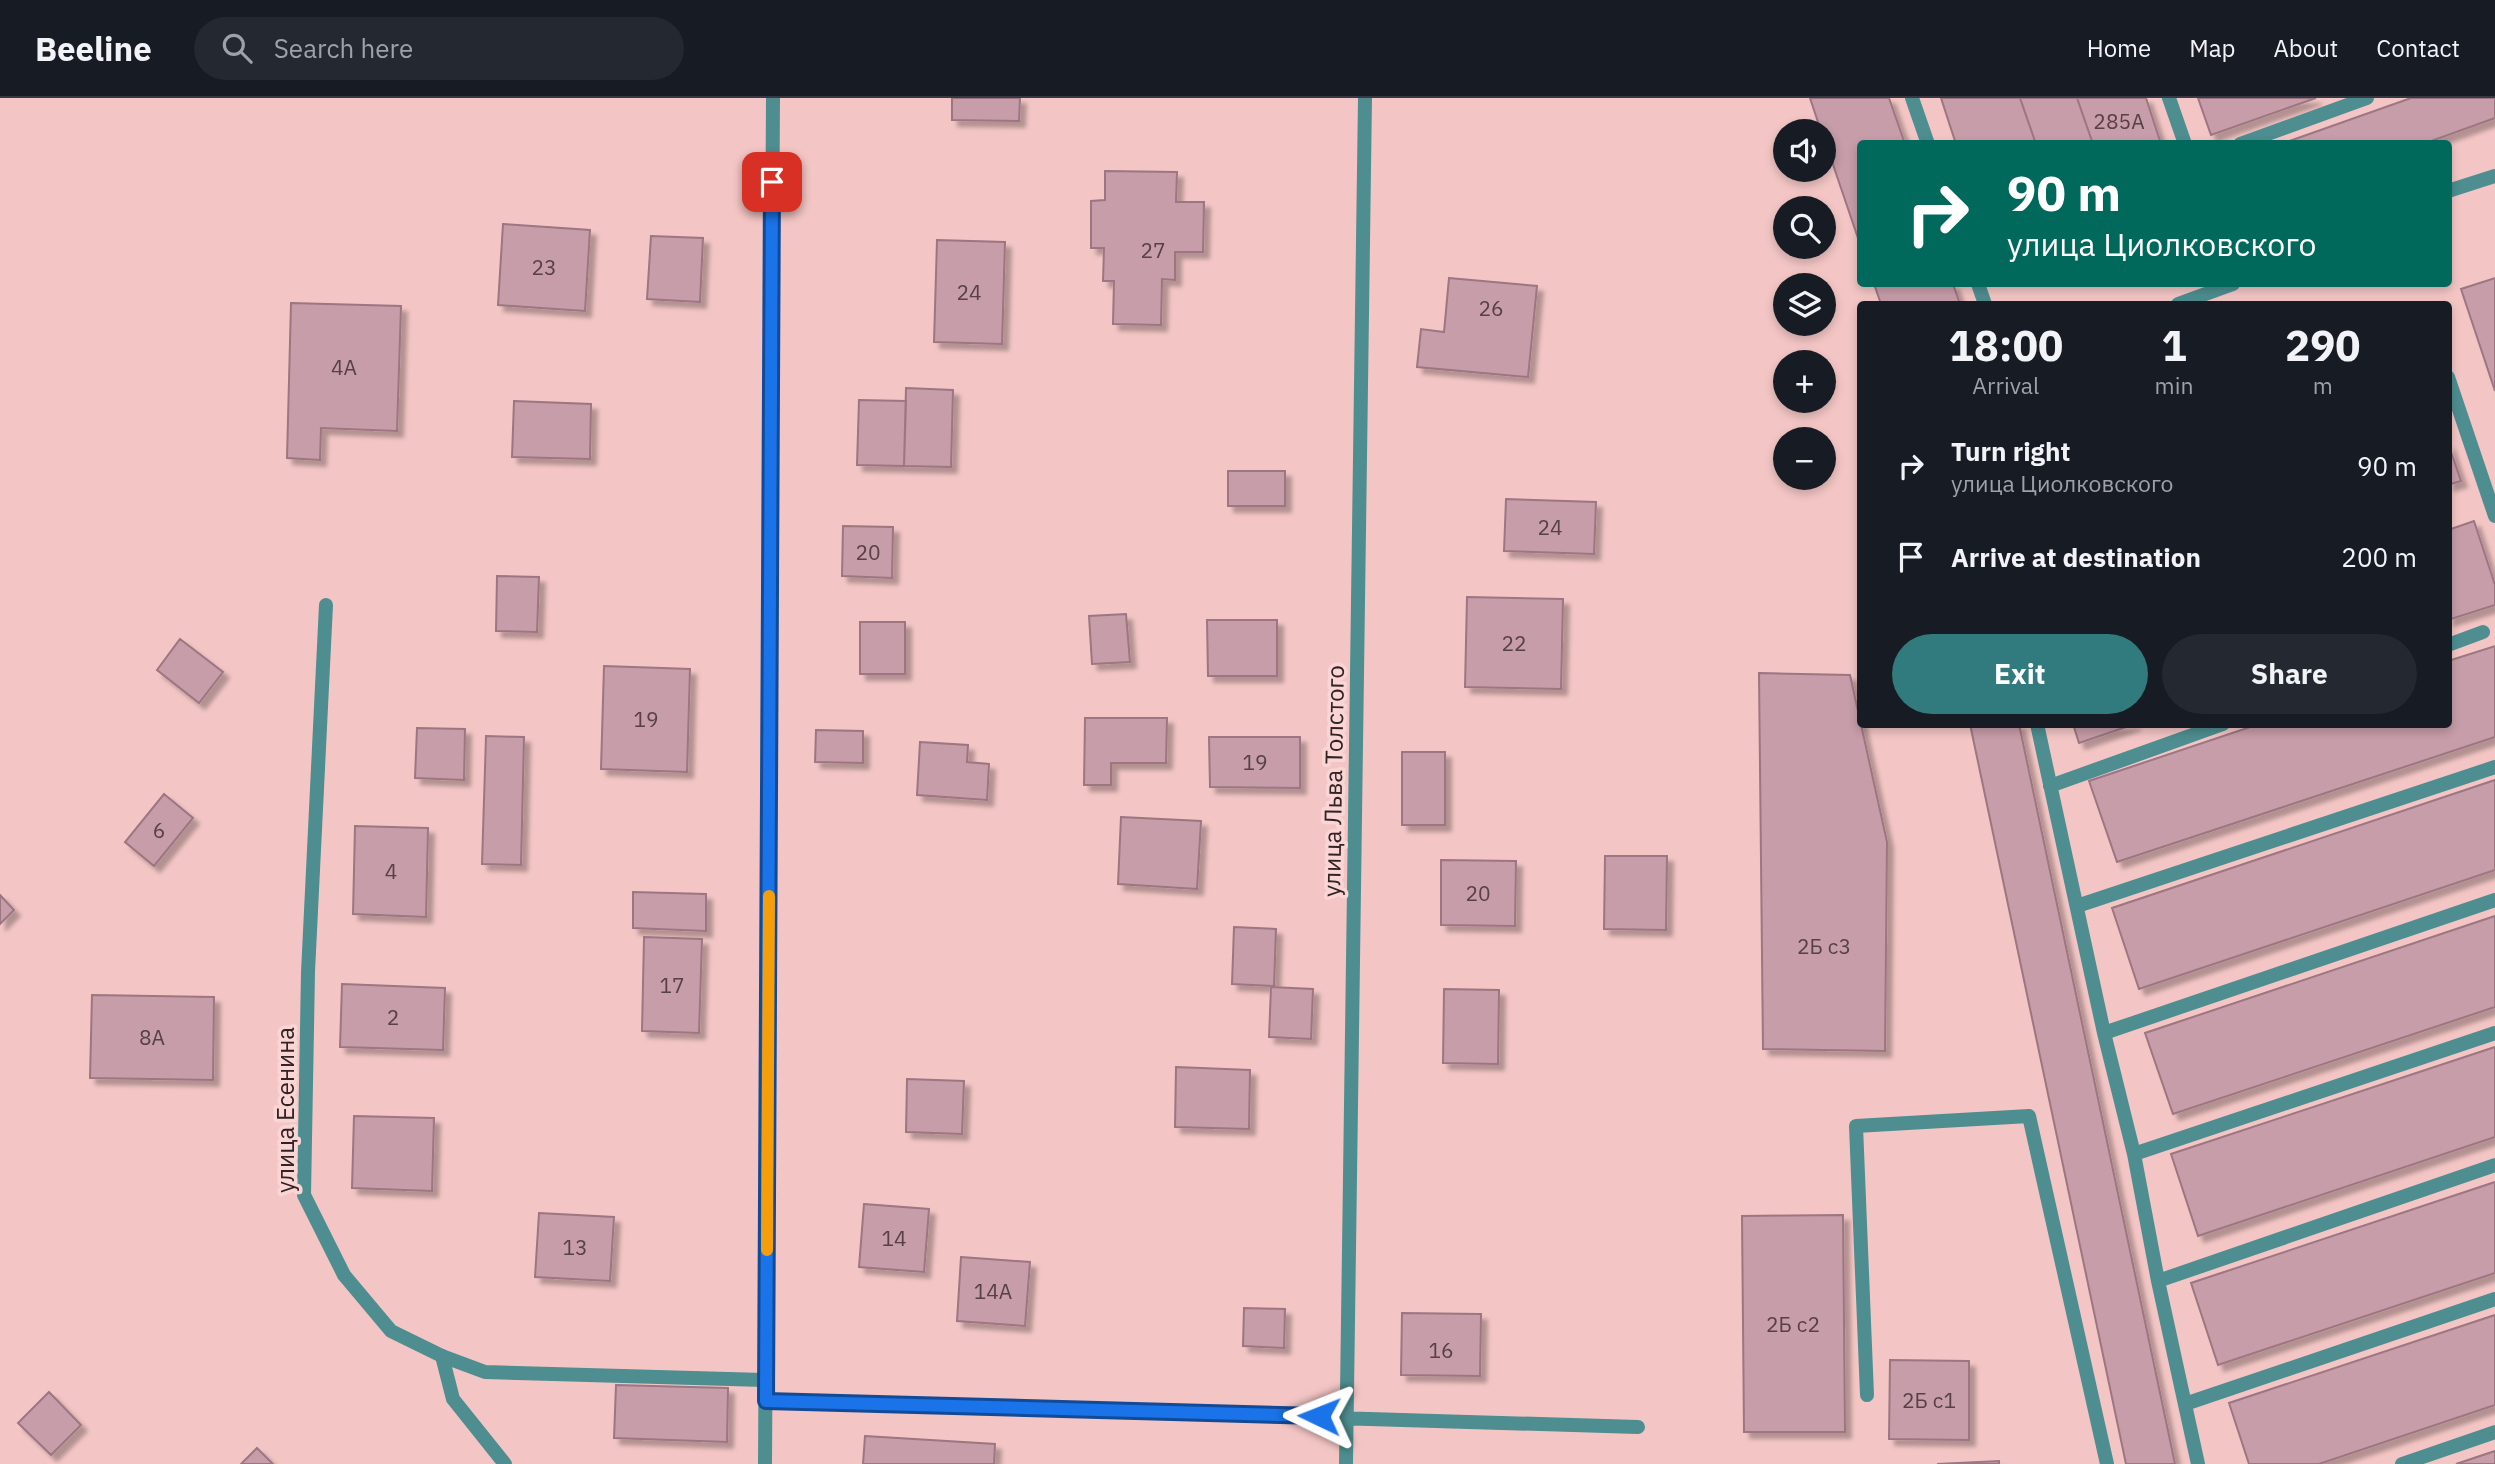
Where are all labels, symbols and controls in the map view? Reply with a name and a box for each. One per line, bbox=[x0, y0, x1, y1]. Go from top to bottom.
search box bbox=[194, 17, 684, 80]
text: Beeline bbox=[35, 27, 152, 70]
icon: search bbox=[218, 29, 256, 67]
text: Search here bbox=[274, 31, 413, 65]
text: Home bbox=[2087, 32, 2151, 64]
text: Map bbox=[2189, 32, 2235, 64]
text: About bbox=[2273, 32, 2338, 64]
text: Contact bbox=[2376, 32, 2460, 64]
house number: 285А bbox=[2093, 107, 2145, 135]
map controls bbox=[1773, 119, 1836, 490]
button: sound bbox=[1773, 119, 1836, 182]
pin bbox=[742, 152, 802, 212]
text: 90 m bbox=[2007, 161, 2121, 224]
icon: arrive bbox=[753, 163, 791, 201]
icon: right bbox=[1892, 168, 1983, 259]
button: search bbox=[1773, 196, 1836, 259]
text: улица Циолковского bbox=[2007, 223, 2316, 265]
house number: 27 bbox=[1140, 236, 1166, 264]
house number: 23 bbox=[531, 253, 557, 281]
button: layers bbox=[1773, 273, 1836, 336]
house number: 24 bbox=[956, 278, 982, 306]
house number: 26 bbox=[1478, 294, 1504, 322]
text: 18:00 bbox=[1948, 318, 2063, 373]
text: 1 bbox=[2161, 318, 2187, 373]
text: 290 bbox=[2285, 318, 2361, 373]
button: + bbox=[1773, 350, 1836, 413]
house number: 4А bbox=[331, 353, 357, 381]
text: Arrival bbox=[1972, 370, 2039, 400]
text: min bbox=[2155, 370, 2193, 400]
text: m bbox=[2313, 370, 2333, 400]
button: − bbox=[1773, 427, 1836, 490]
text: Turn right bbox=[1951, 434, 2070, 468]
icon: right bbox=[1892, 447, 1930, 485]
text: 90 m bbox=[2357, 449, 2417, 483]
text: улица Циолковского bbox=[1951, 468, 2173, 498]
house number: 24 bbox=[1537, 513, 1563, 541]
house number: 20 bbox=[855, 538, 881, 566]
icon: arrive bbox=[1892, 538, 1930, 576]
text: Arrive at destination bbox=[1951, 540, 2201, 574]
text: 200 m bbox=[2341, 540, 2417, 574]
house number: 22 bbox=[1501, 629, 1527, 657]
button: Exit bbox=[1892, 634, 2148, 714]
button: Share bbox=[2162, 634, 2417, 714]
street label: улица Льва Толстого bbox=[1315, 665, 1351, 897]
house number: 19 bbox=[633, 705, 659, 733]
house number: 19 bbox=[1242, 748, 1268, 776]
house number: 6 bbox=[153, 816, 165, 844]
house number: 4 bbox=[385, 857, 397, 885]
house number: 20 bbox=[1465, 879, 1491, 907]
house number: 2Б с3 bbox=[1797, 932, 1851, 960]
house number: 17 bbox=[659, 971, 685, 999]
house number: 2 bbox=[387, 1003, 399, 1031]
house number: 8А bbox=[139, 1023, 165, 1051]
street label: улица Есенина bbox=[269, 1027, 301, 1193]
house number: 14 bbox=[881, 1224, 907, 1252]
house number: 13 bbox=[562, 1233, 588, 1261]
house number: 14А bbox=[974, 1277, 1012, 1305]
house number: 2Б с2 bbox=[1766, 1310, 1820, 1338]
house number: 16 bbox=[1428, 1336, 1454, 1364]
position arrow bbox=[1282, 1379, 1356, 1453]
house number: 2Б с1 bbox=[1902, 1386, 1956, 1414]

